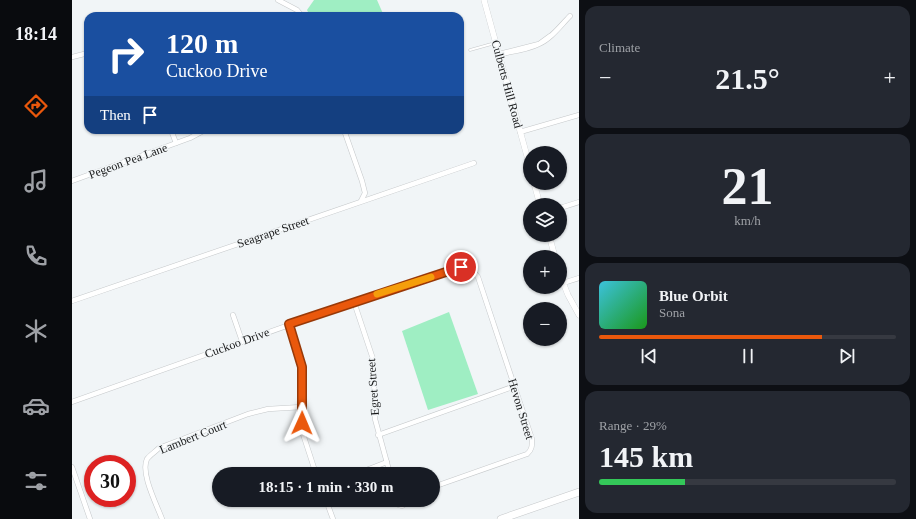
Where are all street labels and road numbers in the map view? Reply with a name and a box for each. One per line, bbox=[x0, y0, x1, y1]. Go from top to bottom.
street label: Culberts Hill Road bbox=[489, 38, 525, 130]
street label: Pegeon Pea Lane bbox=[87, 140, 169, 182]
street label: Seagrape Street bbox=[235, 213, 311, 251]
street label: Cuckoo Drive bbox=[203, 325, 271, 361]
street label: Egret Street bbox=[364, 357, 382, 416]
street label: Hevon Street bbox=[505, 377, 537, 442]
street label: Lambert Court bbox=[157, 417, 229, 457]

